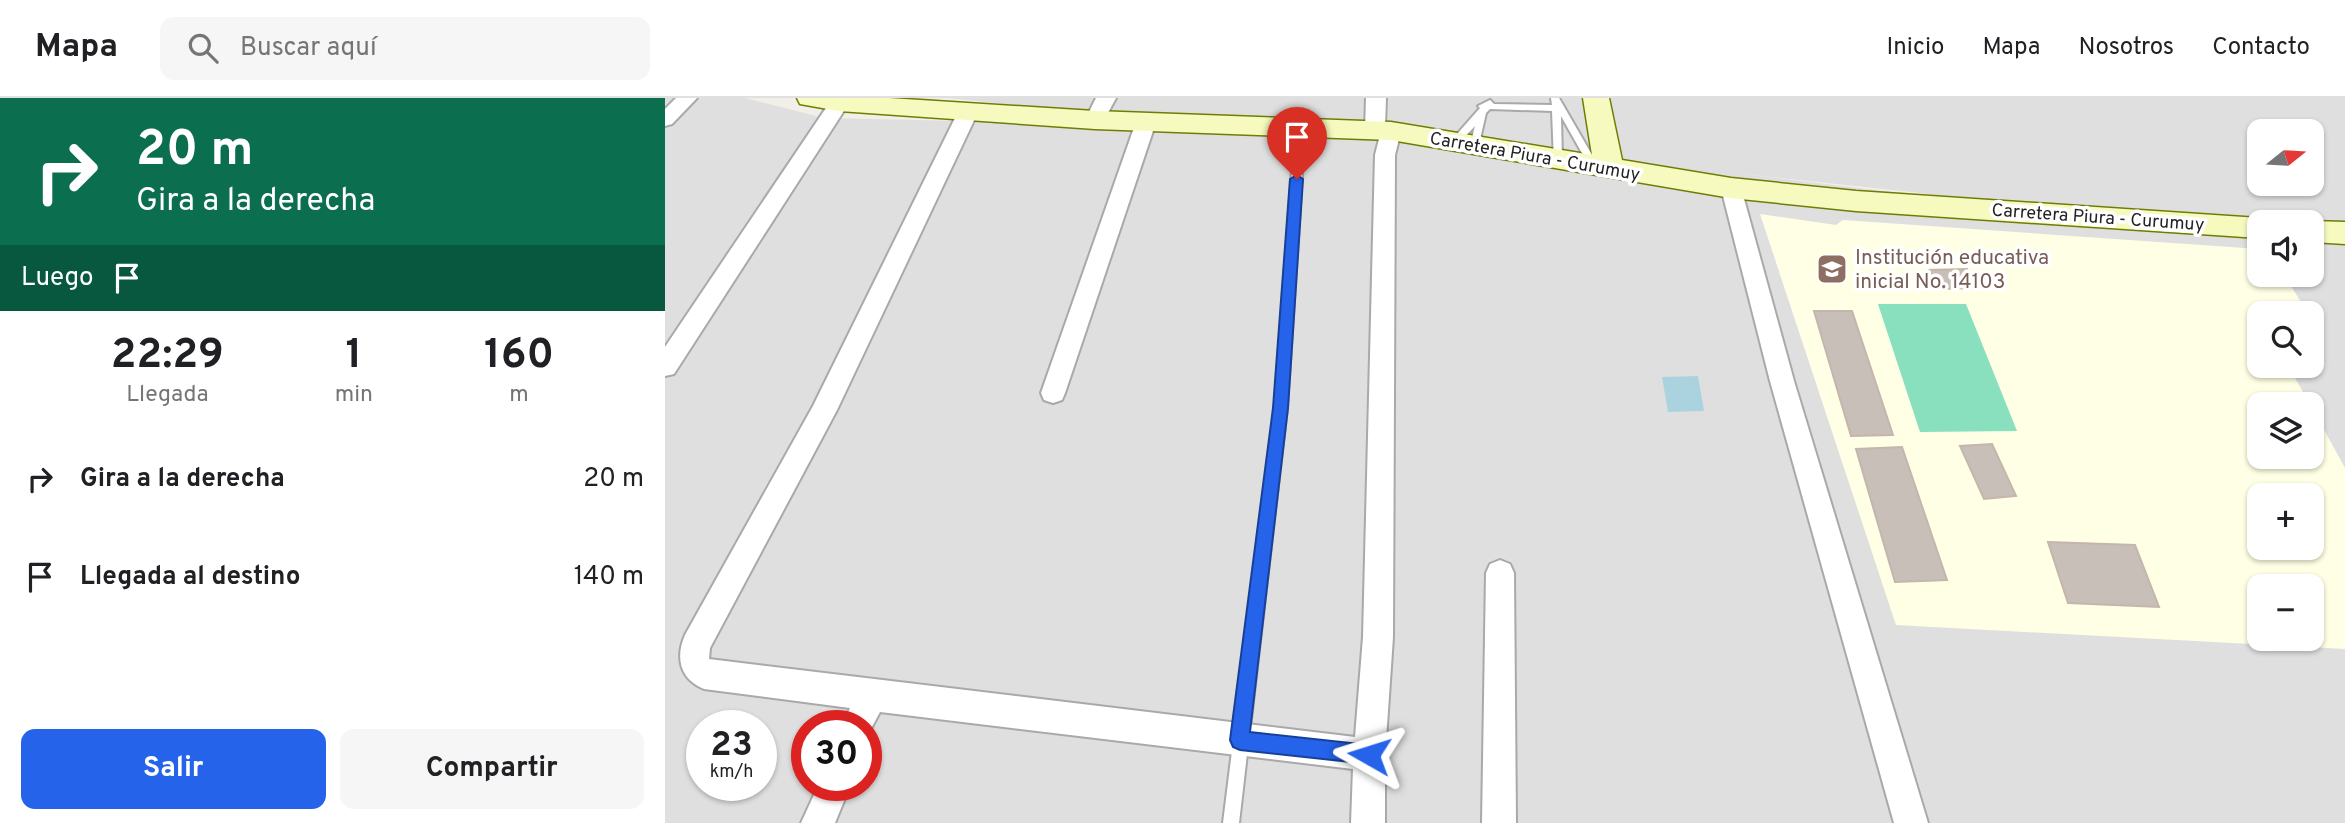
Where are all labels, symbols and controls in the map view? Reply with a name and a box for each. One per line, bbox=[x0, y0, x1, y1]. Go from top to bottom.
search box bbox=[160, 17, 650, 80]
text: Mapa bbox=[35, 27, 118, 69]
icon: search bbox=[184, 29, 222, 67]
text: Buscar aquí bbox=[240, 32, 377, 65]
text: Inicio bbox=[1887, 33, 1944, 63]
text: Mapa bbox=[1982, 33, 2041, 63]
text: Nosotros bbox=[2079, 33, 2174, 63]
text: Contacto bbox=[2212, 33, 2310, 63]
pin bbox=[1267, 107, 1327, 179]
icon: arrive bbox=[1278, 118, 1316, 156]
north arrow bbox=[2247, 119, 2324, 196]
map controls bbox=[2247, 119, 2324, 651]
text: 20 m bbox=[136, 121, 253, 183]
icon: right bbox=[21, 126, 112, 217]
street label: Carretera Piura - Curumuy bbox=[1428, 128, 1642, 187]
text: Gira a la derecha bbox=[136, 182, 375, 222]
street label: Carretera Piura - Curumuy bbox=[1991, 200, 2205, 237]
button: sound bbox=[2247, 210, 2324, 287]
place label: Institución educativa inicial No. 14103 bbox=[1855, 245, 2049, 296]
school or university icon: Institución educativa inicial No. 14103 bbox=[1815, 252, 1849, 286]
icon: arrive bbox=[108, 259, 146, 297]
text: Luego bbox=[21, 262, 94, 295]
button: search bbox=[2247, 301, 2324, 378]
text: 22:29 bbox=[111, 330, 224, 383]
text: 1 bbox=[346, 330, 362, 383]
text: 160 bbox=[484, 330, 554, 383]
text: Llegada bbox=[126, 381, 209, 410]
text: min bbox=[335, 381, 373, 410]
text: m bbox=[509, 381, 529, 410]
button: layers bbox=[2247, 392, 2324, 469]
icon: right bbox=[21, 460, 59, 498]
text: Gira a la derecha bbox=[80, 463, 285, 496]
text: 20 m bbox=[583, 463, 644, 496]
button: + bbox=[2247, 483, 2324, 560]
icon: arrive bbox=[21, 558, 59, 596]
text: Llegada al destino bbox=[80, 561, 300, 594]
text: 140 m bbox=[574, 561, 644, 594]
button: − bbox=[2247, 574, 2324, 651]
speed limit sign: 30 bbox=[791, 710, 882, 801]
position arrow bbox=[1332, 718, 1406, 792]
text: 23 bbox=[710, 724, 753, 768]
button: Salir bbox=[21, 729, 326, 809]
button: Compartir bbox=[340, 729, 644, 809]
text: km/h bbox=[710, 761, 753, 784]

